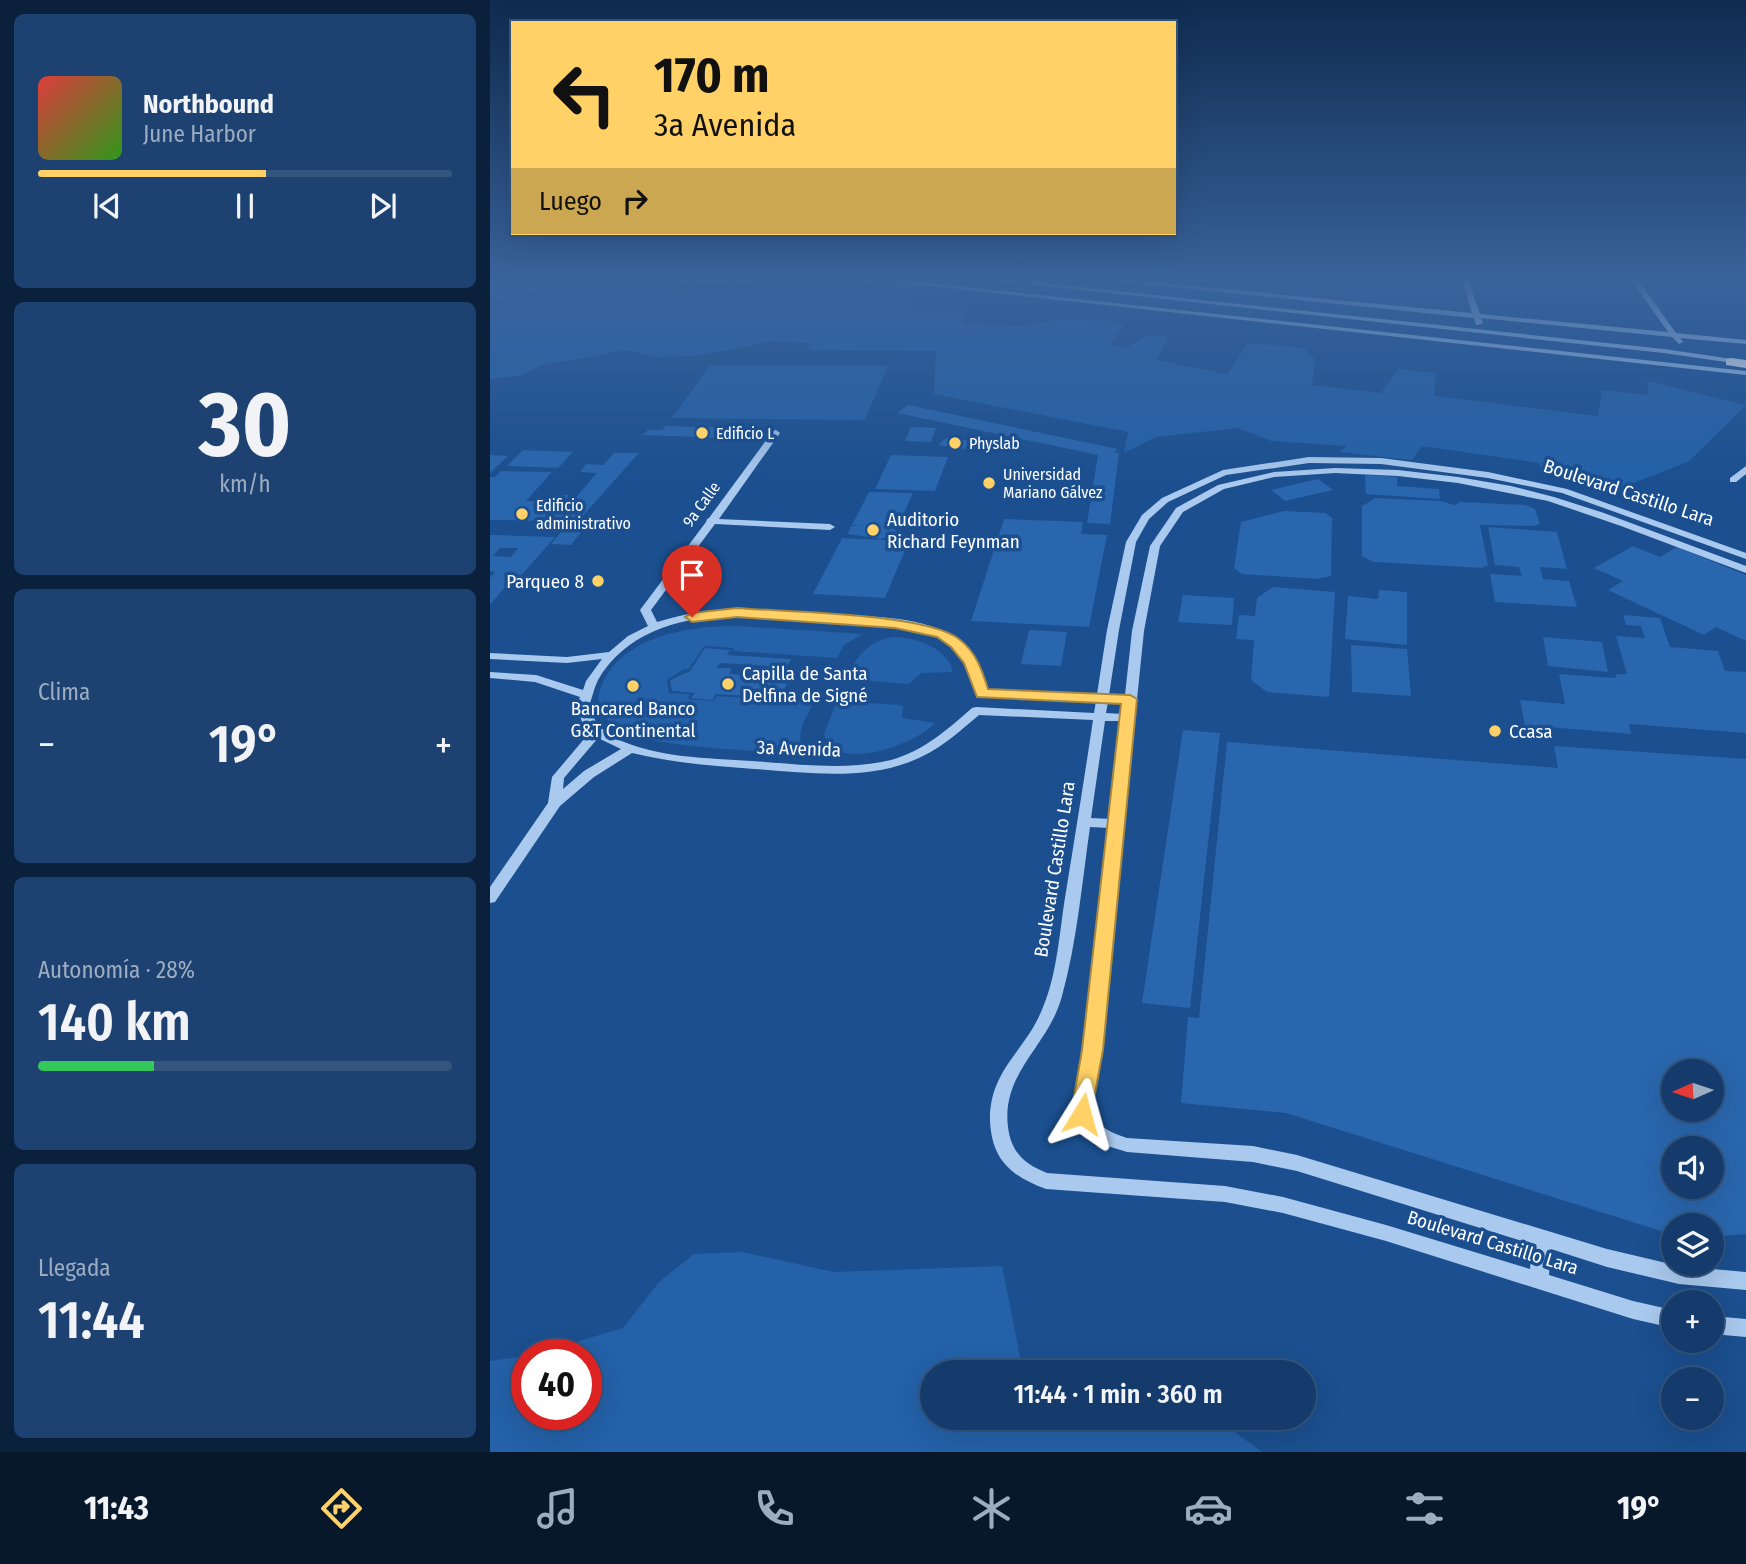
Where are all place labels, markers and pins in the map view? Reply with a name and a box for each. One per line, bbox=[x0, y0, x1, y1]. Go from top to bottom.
place label: Edificio L bbox=[716, 424, 774, 443]
marker: Edificio L bbox=[694, 425, 710, 441]
place label: Physlab bbox=[969, 434, 1020, 453]
marker: Physlab bbox=[947, 435, 963, 451]
place label: Universidad Mariano Gálvez bbox=[1003, 465, 1102, 502]
marker: Universidad Mariano Gálvez bbox=[981, 475, 997, 491]
place label: Edificio administrativo bbox=[536, 496, 631, 533]
marker: Edificio administrativo bbox=[514, 506, 530, 522]
place label: Auditorio Richard Feynman bbox=[887, 508, 1020, 553]
marker: Auditorio Richard Feynman bbox=[865, 522, 881, 538]
pin bbox=[662, 545, 722, 617]
place label: Parqueo 8 bbox=[506, 570, 584, 593]
marker: Parqueo 8 bbox=[590, 573, 606, 589]
place label: Capilla de Santa Delfina de Signé bbox=[742, 662, 868, 707]
marker: Capilla de Santa Delfina de Signé bbox=[720, 676, 736, 692]
marker: Bancared Banco G&T Continental bbox=[625, 678, 641, 694]
place label: Bancared Banco G&T Continental bbox=[570, 697, 696, 742]
place label: Ccasa bbox=[1509, 720, 1553, 743]
marker: Ccasa bbox=[1487, 723, 1503, 739]

